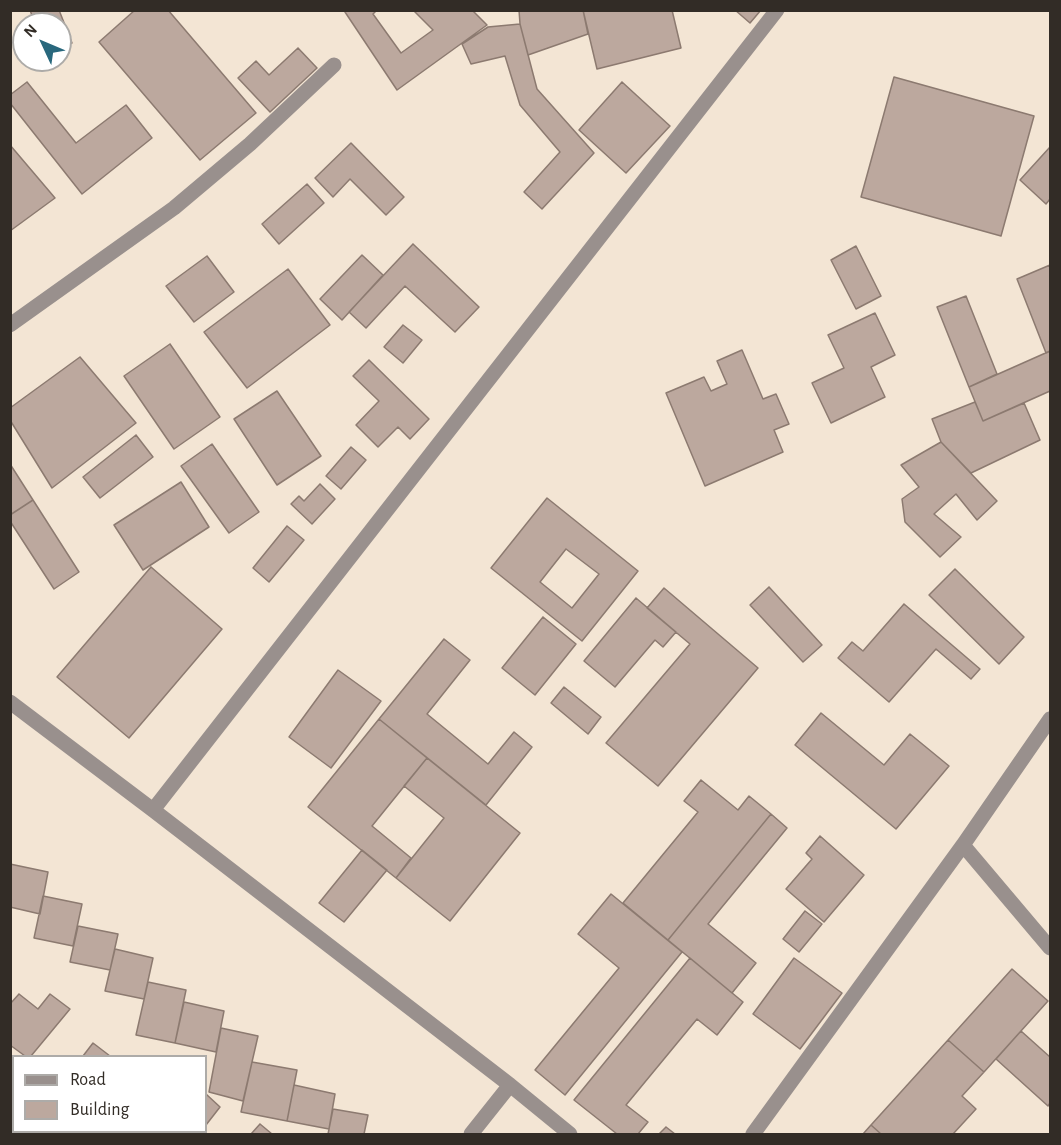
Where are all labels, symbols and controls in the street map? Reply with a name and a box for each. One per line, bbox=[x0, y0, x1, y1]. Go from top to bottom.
north arrow bbox=[12, 12, 72, 72]
text: N bbox=[21, 21, 40, 40]
legend bbox=[12, 1055, 207, 1133]
text: Road bbox=[70, 1071, 106, 1089]
text: Building bbox=[70, 1101, 129, 1119]

